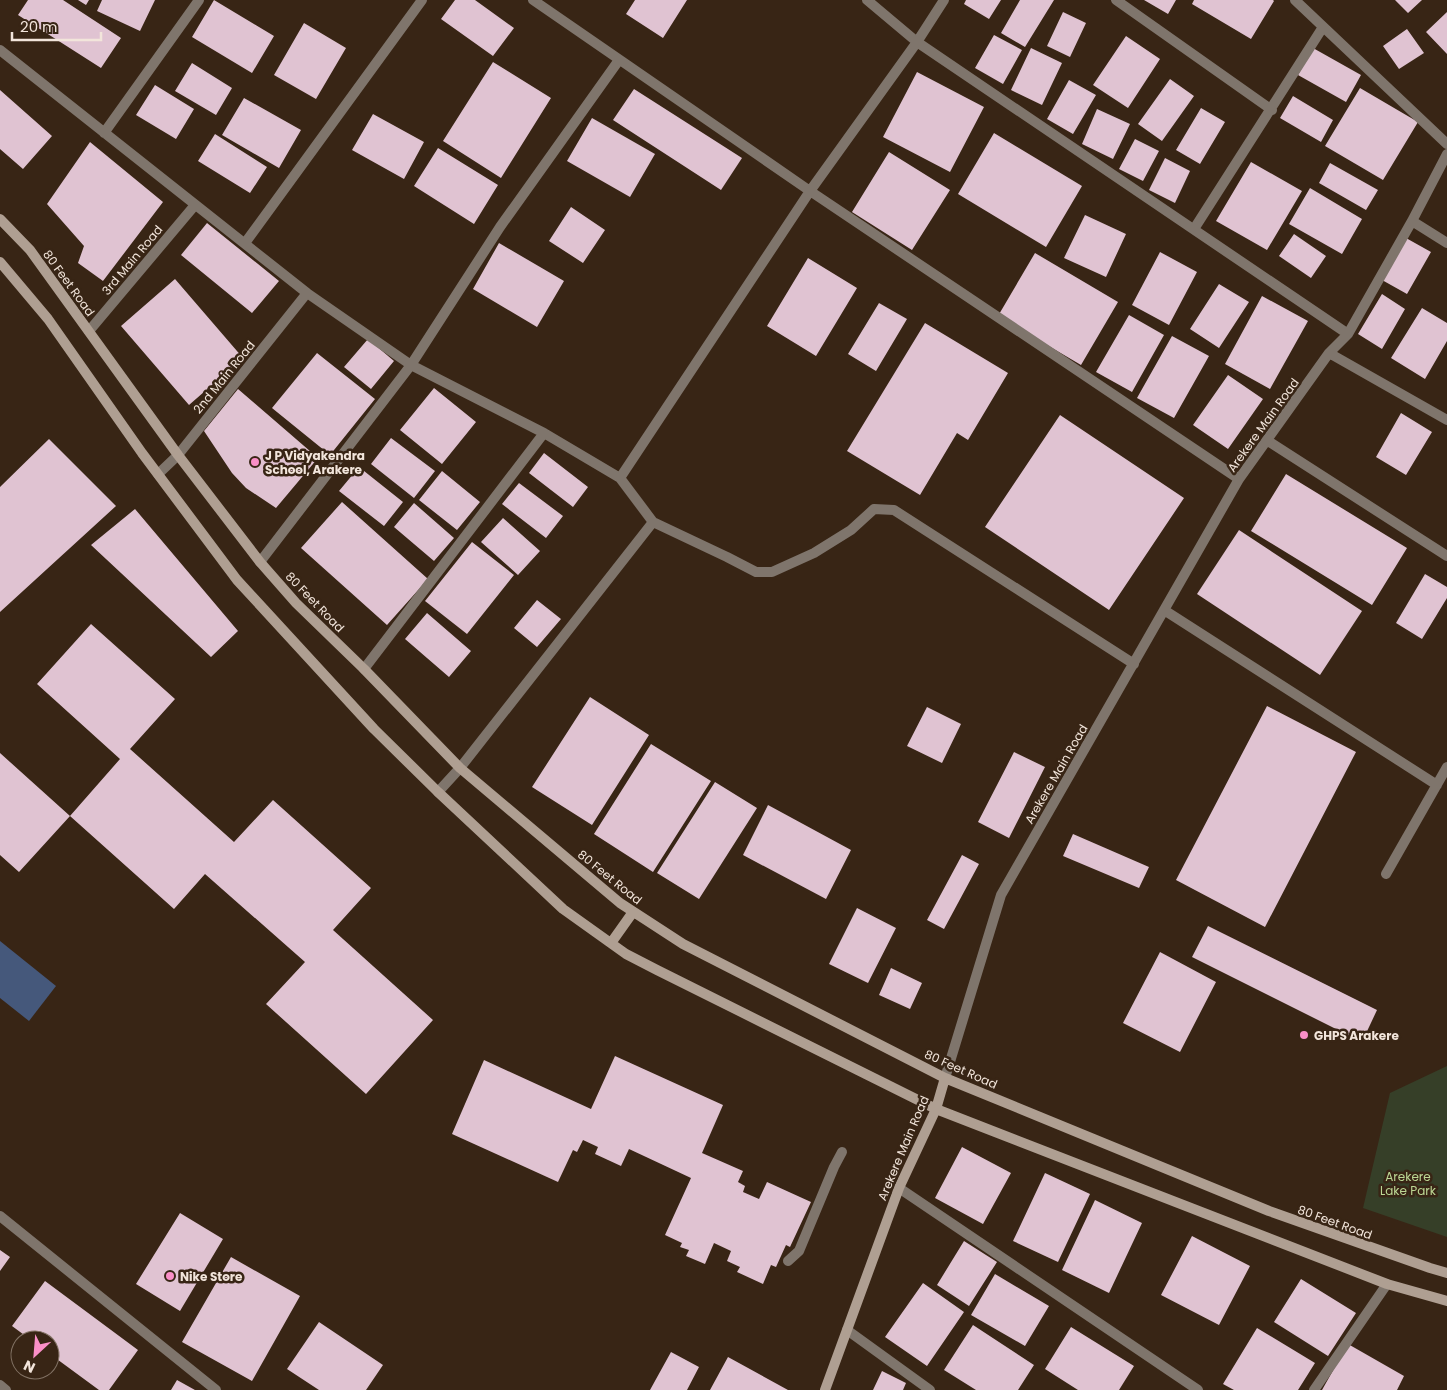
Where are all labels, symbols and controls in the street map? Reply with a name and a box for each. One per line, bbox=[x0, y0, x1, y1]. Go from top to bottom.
scale bar bbox=[12, 10, 101, 42]
text: 20 m bbox=[20, 16, 58, 37]
street label: 3rd Main Road bbox=[98, 221, 166, 299]
street label: 80 Feet Road bbox=[39, 246, 99, 320]
street label: 2nd Main Road bbox=[189, 337, 259, 417]
street label: Arekere Main Road bbox=[1223, 375, 1303, 475]
place label: J P Vidyakendra School, Arakere bbox=[265, 447, 365, 478]
marker: J P Vidyakendra School, Arakere bbox=[249, 456, 261, 468]
street label: 80 Feet Road bbox=[282, 568, 348, 636]
street label: Arekere Main Road bbox=[1021, 721, 1091, 827]
street label: 80 Feet Road bbox=[574, 846, 646, 908]
place label: GHPS Arakere bbox=[1314, 1027, 1399, 1044]
marker: GHPS Arakere bbox=[1298, 1029, 1310, 1041]
street label: 80 Feet Road bbox=[922, 1045, 1000, 1093]
street label: Arekere Main Road bbox=[873, 1093, 933, 1203]
park label: Arekere Lake Park bbox=[1380, 1168, 1437, 1199]
street label: 80 Feet Road bbox=[1295, 1201, 1375, 1243]
place label: Nike Store bbox=[180, 1268, 243, 1285]
marker: Nike Store bbox=[164, 1270, 176, 1282]
north arrow bbox=[10, 1330, 60, 1380]
text: N bbox=[20, 1355, 38, 1378]

